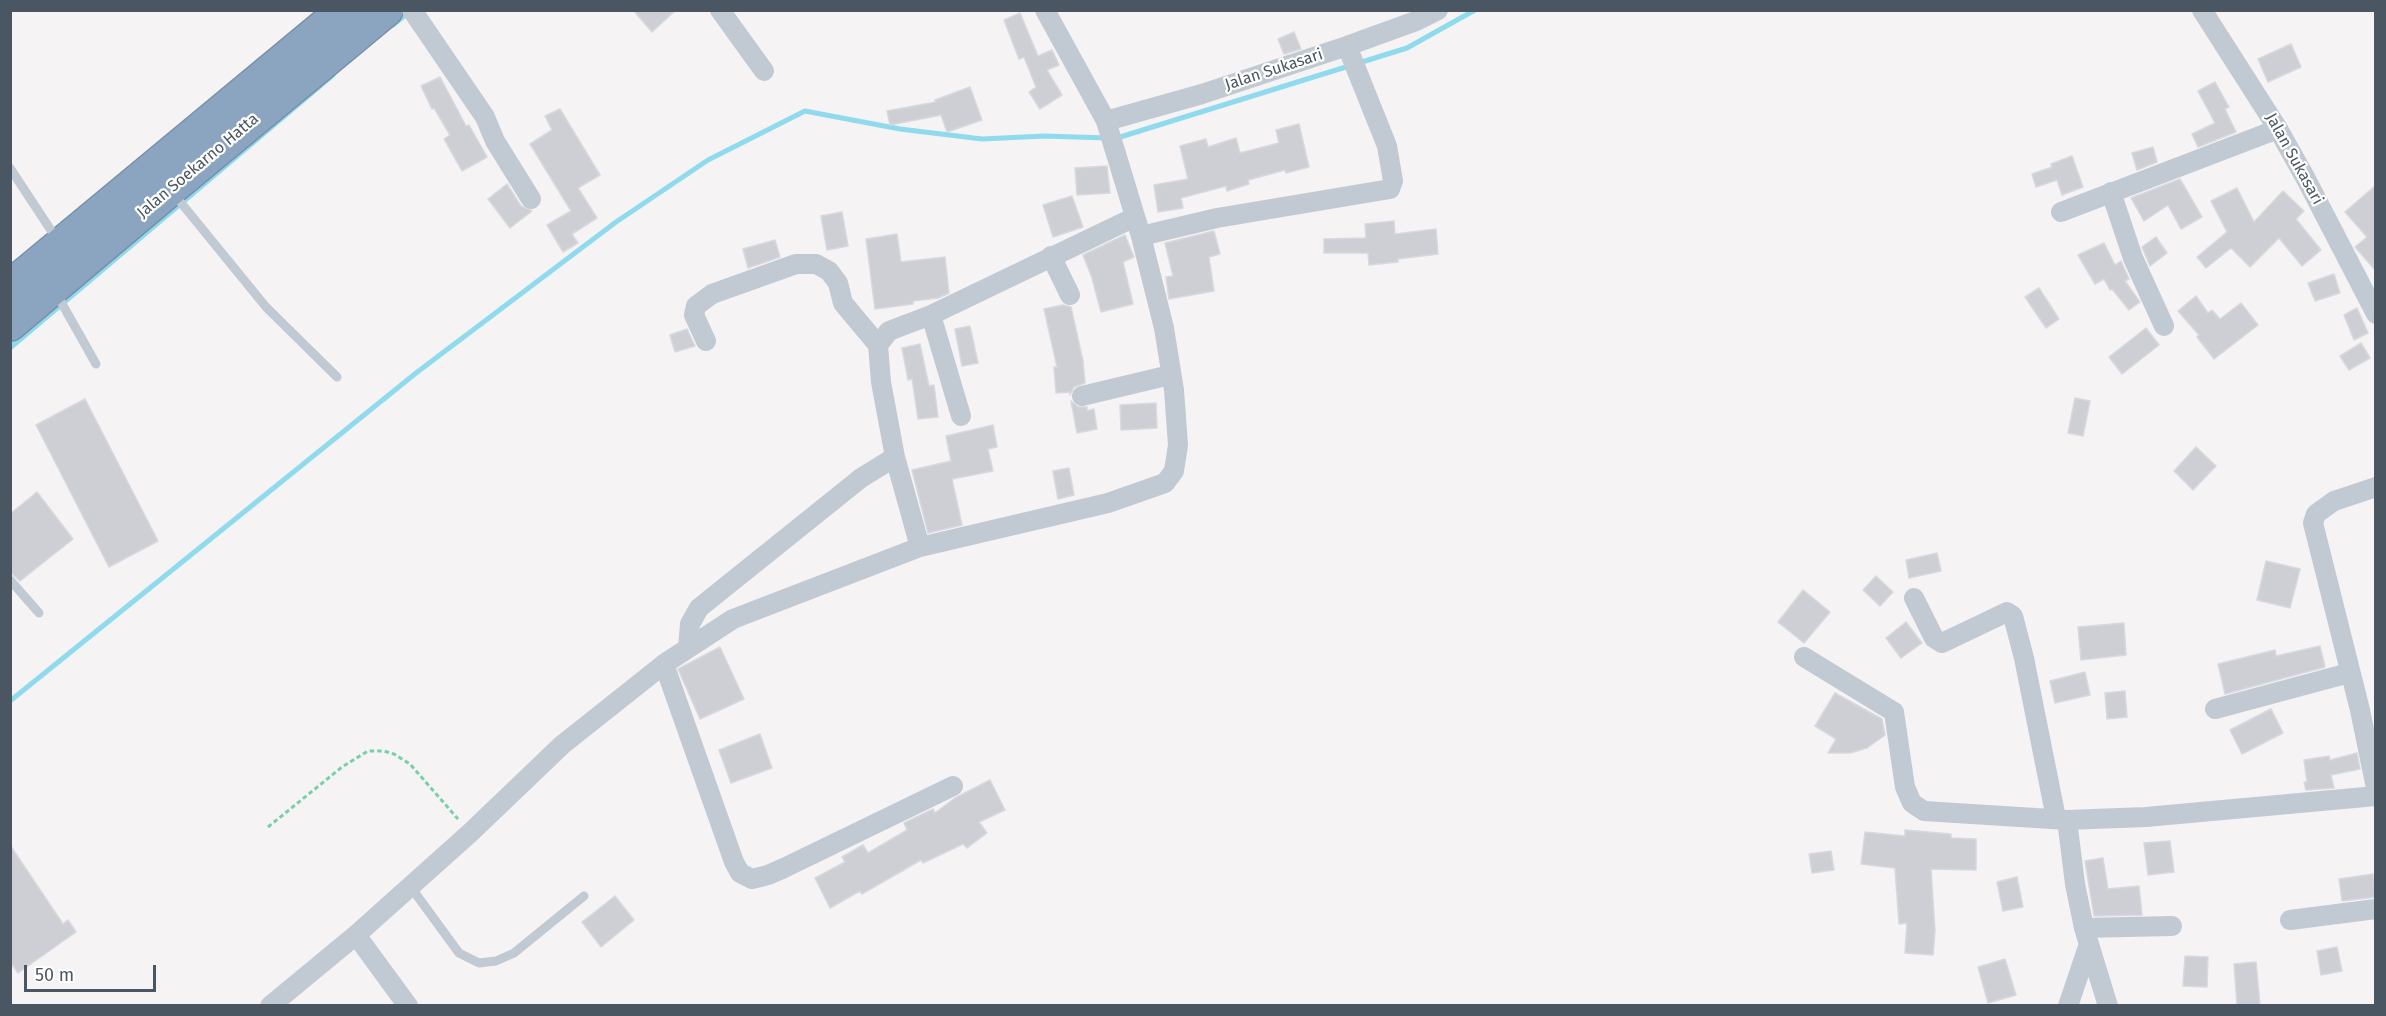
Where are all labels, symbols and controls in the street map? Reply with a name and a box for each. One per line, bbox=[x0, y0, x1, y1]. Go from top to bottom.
street label: Jalan Sukasari bbox=[1223, 45, 1325, 95]
street label: Jalan Soekarno Hatta bbox=[133, 110, 263, 222]
street label: Jalan Sukasari bbox=[2261, 110, 2327, 208]
scale bar bbox=[27, 953, 159, 991]
text: 50 m bbox=[35, 964, 74, 986]

